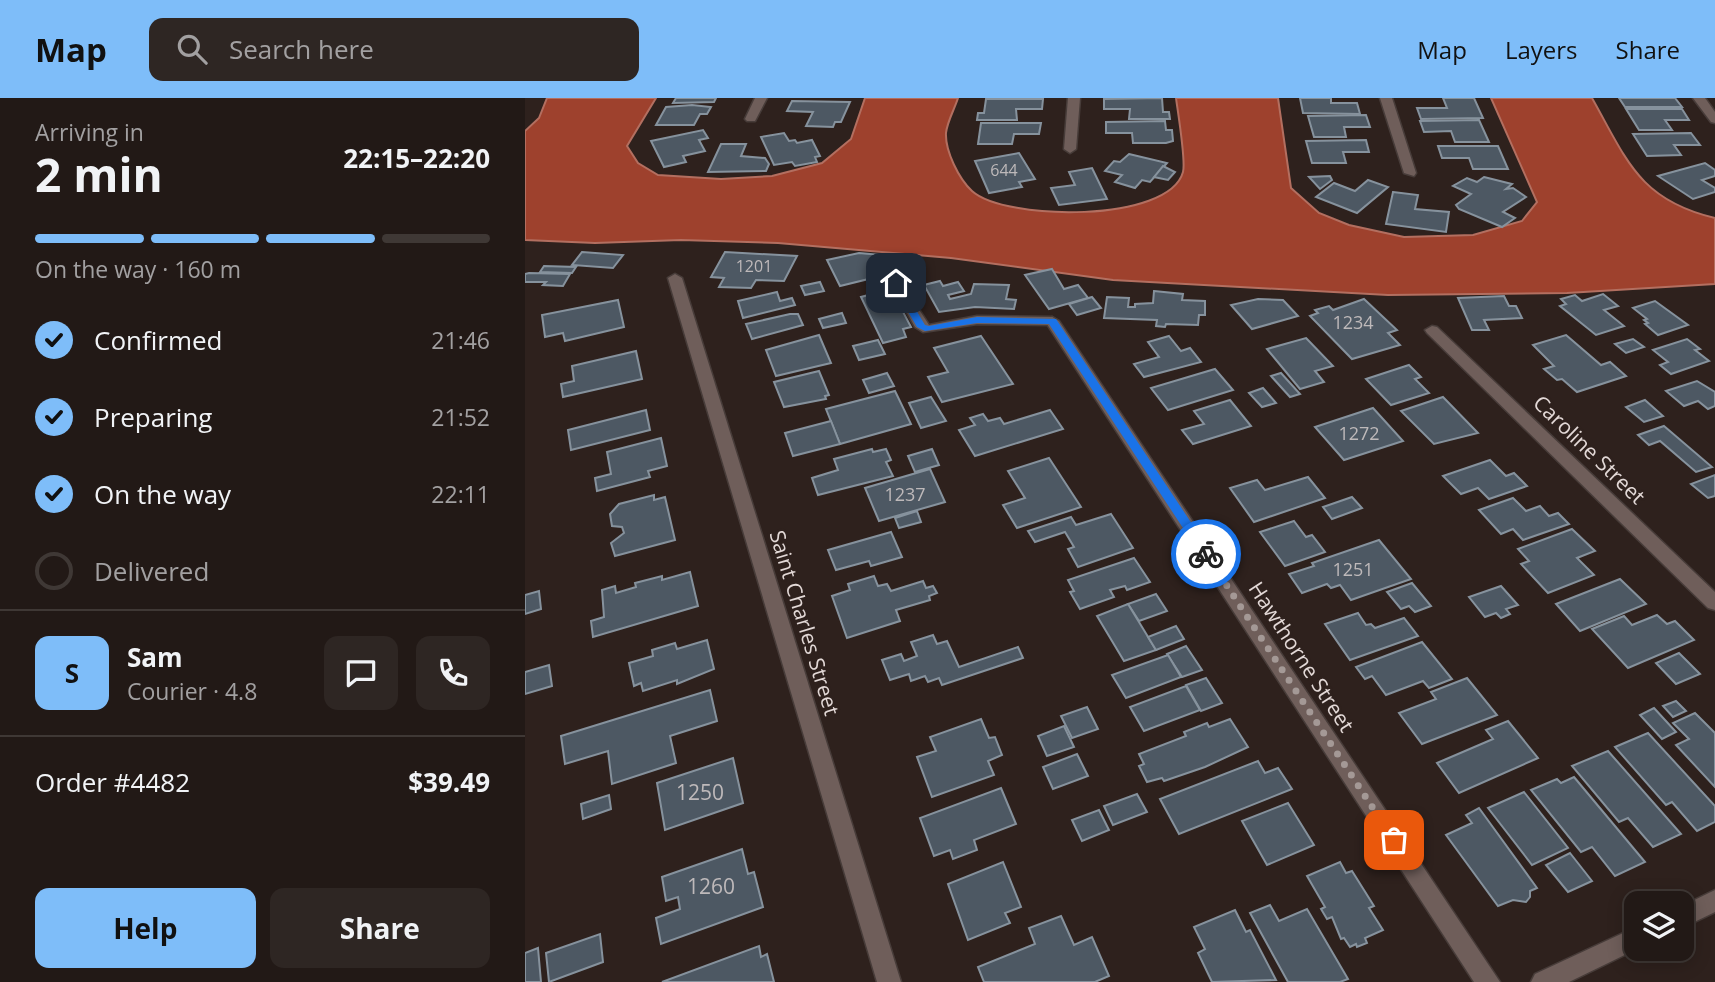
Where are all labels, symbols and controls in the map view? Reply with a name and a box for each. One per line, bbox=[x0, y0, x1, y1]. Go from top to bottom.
search box bbox=[149, 18, 639, 81]
text: Map bbox=[35, 27, 107, 72]
icon: search bbox=[173, 30, 211, 68]
text: Search here bbox=[229, 31, 374, 67]
text: Map bbox=[1417, 33, 1467, 66]
text: Layers bbox=[1505, 33, 1578, 66]
text: Share bbox=[1616, 33, 1680, 66]
text: Arriving in bbox=[35, 116, 144, 148]
text: 22:15–22:20 bbox=[343, 140, 490, 176]
text: 2 min bbox=[35, 143, 163, 205]
house number: 644 bbox=[990, 159, 1018, 181]
text: On the way · 160 m bbox=[35, 253, 241, 285]
pin bbox=[866, 253, 926, 313]
house number: 1201 bbox=[736, 255, 772, 277]
icon: home bbox=[877, 264, 915, 302]
house number: 1234 bbox=[1332, 310, 1374, 334]
icon: check bbox=[35, 321, 73, 359]
text: Confirmed bbox=[94, 322, 222, 358]
text: 21:46 bbox=[431, 324, 490, 356]
street label: Caroline Street bbox=[1528, 389, 1652, 510]
icon: check bbox=[35, 398, 73, 436]
text: Preparing bbox=[94, 399, 212, 435]
text: 21:52 bbox=[431, 401, 490, 433]
house number: 1272 bbox=[1338, 421, 1380, 445]
icon: check bbox=[35, 475, 73, 513]
text: On the way bbox=[94, 476, 231, 512]
text: 22:11 bbox=[431, 478, 490, 510]
house number: 1237 bbox=[884, 482, 926, 506]
courier bbox=[1171, 519, 1241, 589]
street label: Saint Charles Street bbox=[764, 527, 846, 719]
icon: bike bbox=[1187, 535, 1225, 573]
text: Delivered bbox=[94, 553, 209, 589]
house number: 1251 bbox=[1332, 557, 1374, 581]
street label: Hawthorne Street bbox=[1243, 576, 1361, 737]
button: chat bbox=[324, 636, 398, 710]
button: phone bbox=[416, 636, 490, 710]
text: Sam bbox=[127, 639, 183, 675]
text: S bbox=[65, 655, 79, 691]
text: Courier · 4.8 bbox=[127, 675, 257, 707]
text: Order #4482 bbox=[35, 764, 190, 800]
text: $39.49 bbox=[408, 764, 490, 800]
house number: 1250 bbox=[676, 778, 724, 806]
pin bbox=[1364, 810, 1424, 870]
icon: bag bbox=[1375, 821, 1413, 859]
house number: 1260 bbox=[687, 872, 735, 900]
button: Help bbox=[35, 888, 256, 968]
button: Share bbox=[270, 888, 490, 968]
map controls bbox=[1624, 891, 1694, 961]
button: layers bbox=[1624, 891, 1694, 961]

